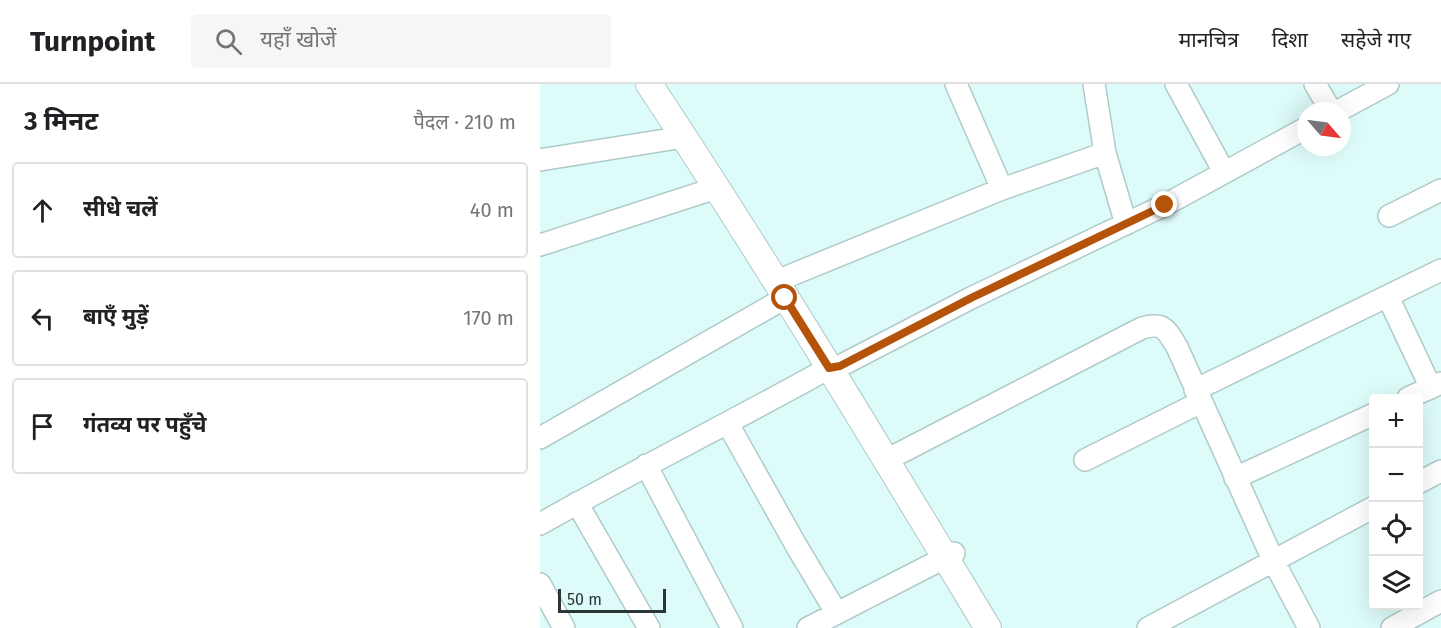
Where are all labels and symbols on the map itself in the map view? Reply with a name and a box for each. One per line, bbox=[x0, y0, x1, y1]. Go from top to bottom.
north arrow bbox=[1297, 102, 1351, 156]
route end bbox=[1151, 191, 1177, 217]
route start bbox=[771, 284, 797, 310]
scale bar bbox=[558, 586, 666, 614]

